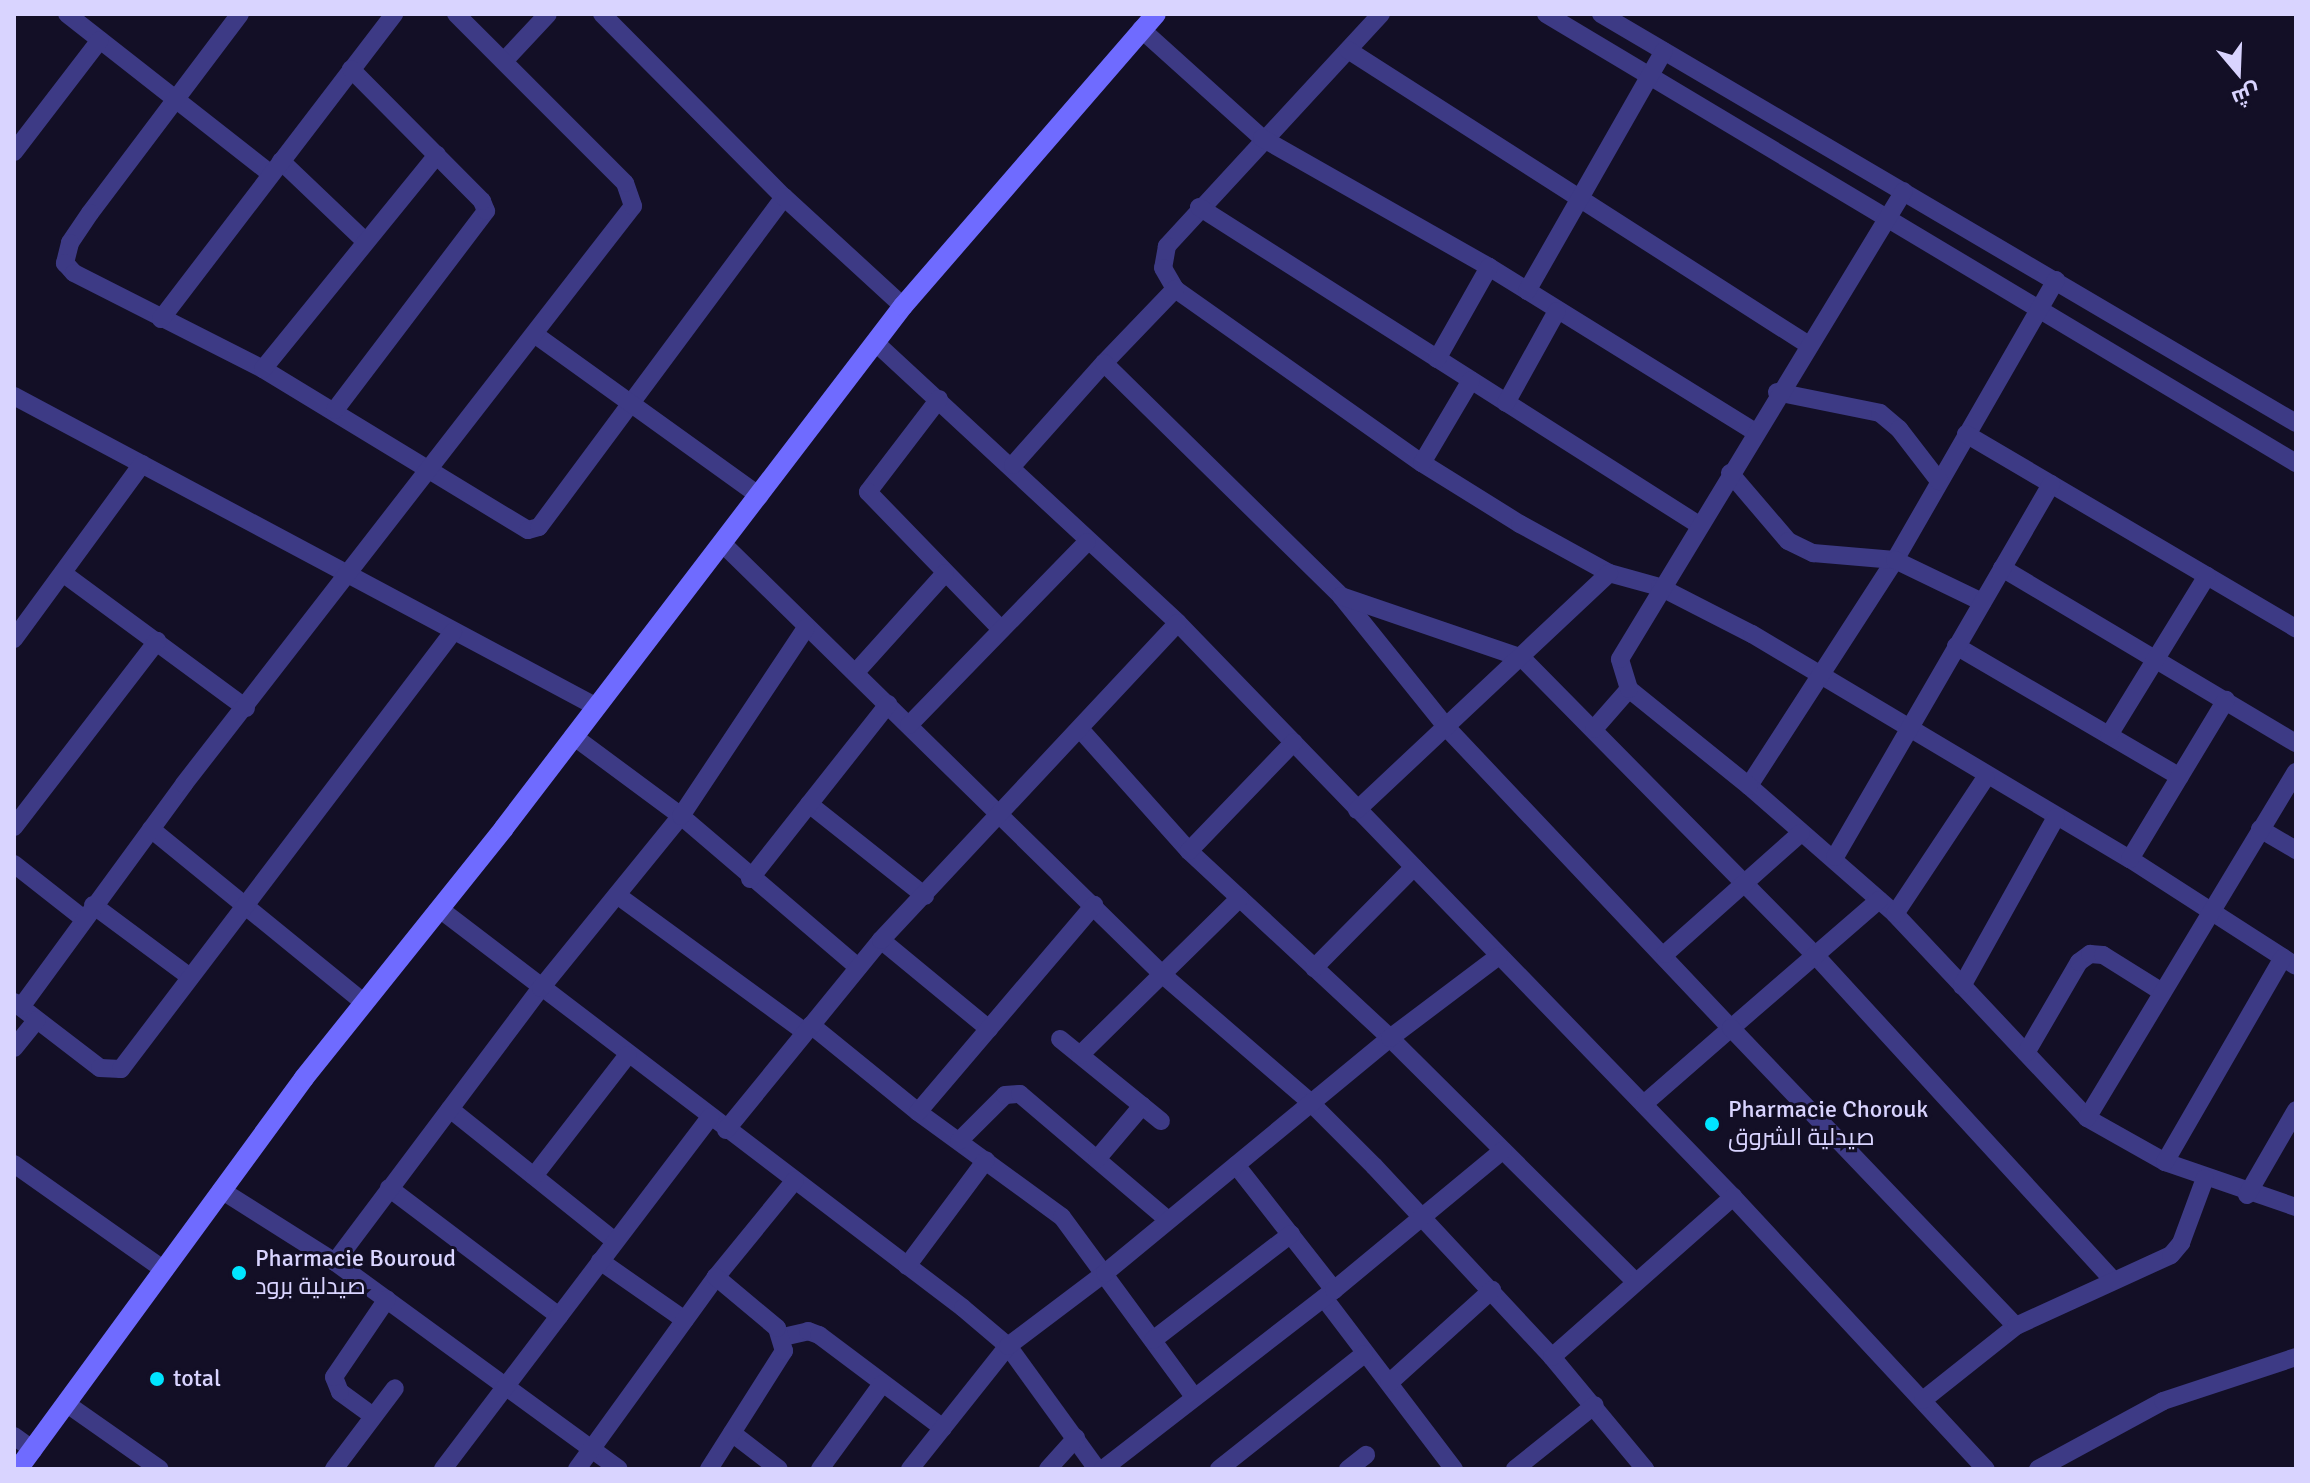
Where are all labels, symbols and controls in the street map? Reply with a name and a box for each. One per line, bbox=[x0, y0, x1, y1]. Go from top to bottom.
north arrow bbox=[2198, 32, 2278, 112]
text: ش bbox=[2228, 78, 2264, 113]
place label: Pharmacie Chorouk صيدلية الشروق bbox=[1728, 1096, 1928, 1152]
marker: Pharmacie Chorouk صيدلية الشروق bbox=[1703, 1115, 1721, 1133]
place label: Pharmacie Bouroud صيدلية برود bbox=[255, 1245, 456, 1301]
marker: Pharmacie Bouroud صيدلية برود bbox=[230, 1264, 248, 1282]
place label: total bbox=[173, 1365, 221, 1393]
marker: total bbox=[148, 1370, 166, 1388]

